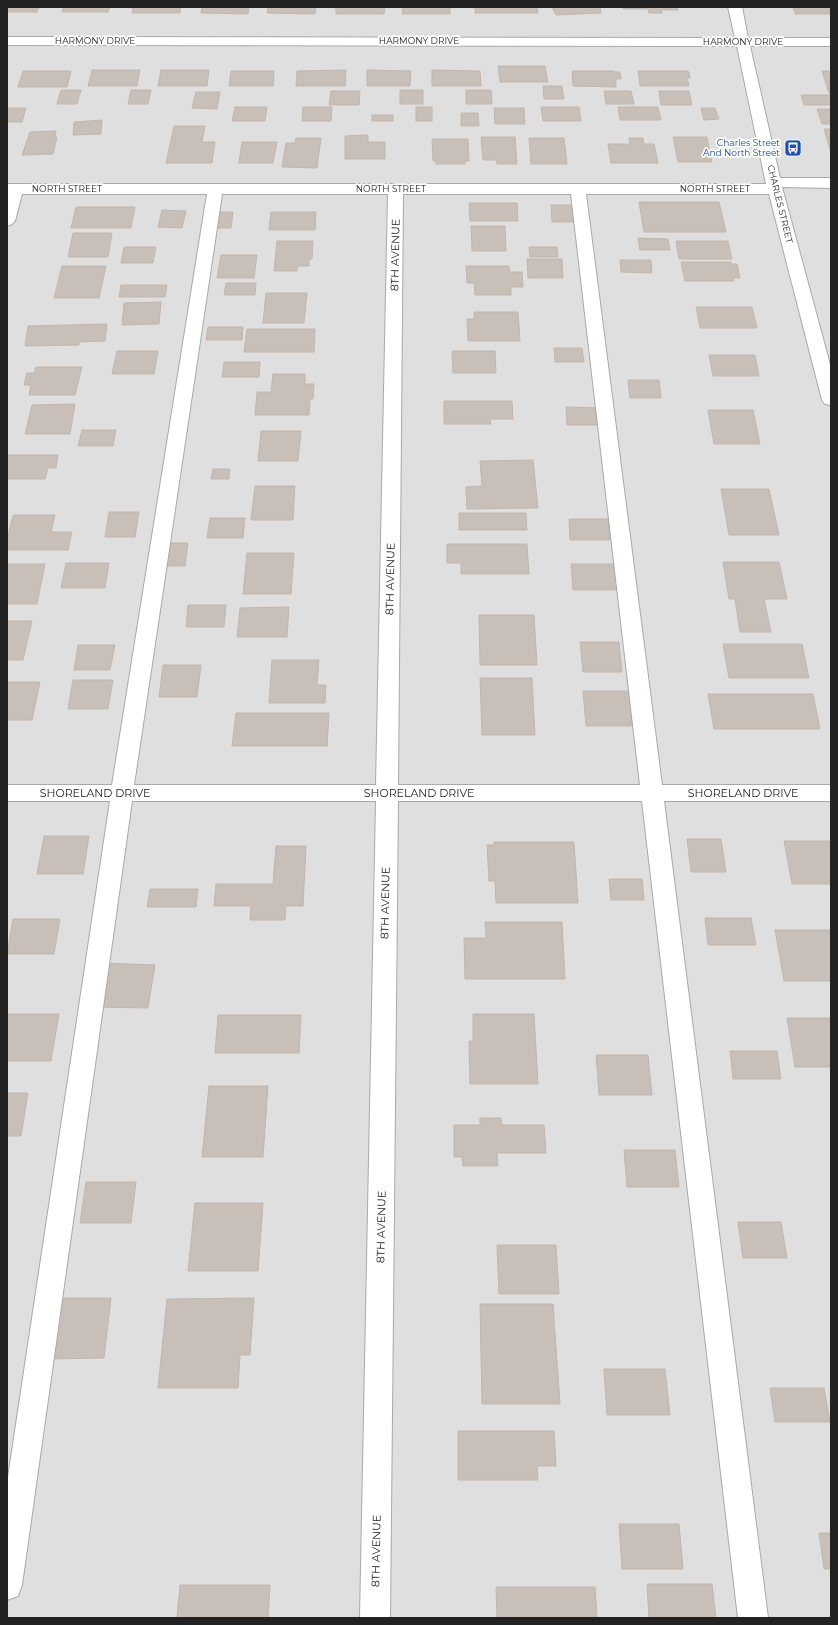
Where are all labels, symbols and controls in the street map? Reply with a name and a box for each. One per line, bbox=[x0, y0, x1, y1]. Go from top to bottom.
street label: HARMONY DRIVE bbox=[55, 35, 135, 46]
street label: HARMONY DRIVE bbox=[379, 35, 459, 46]
street label: HARMONY DRIVE bbox=[703, 36, 783, 47]
place label: Charles Street And North Street bbox=[703, 137, 780, 158]
bus stop icon: Charles Street And North Street bbox=[783, 138, 803, 158]
street label: CHARLES STREET bbox=[765, 164, 796, 245]
street label: NORTH STREET bbox=[32, 183, 103, 194]
street label: NORTH STREET bbox=[356, 183, 427, 194]
street label: NORTH STREET bbox=[680, 183, 751, 194]
street label: 8TH AVENUE bbox=[387, 219, 403, 291]
street label: 8TH AVENUE bbox=[382, 543, 398, 615]
street label: SHORELAND DRIVE bbox=[40, 786, 150, 800]
street label: SHORELAND DRIVE bbox=[364, 786, 474, 800]
street label: SHORELAND DRIVE bbox=[688, 786, 798, 800]
street label: 8TH AVENUE bbox=[377, 867, 393, 939]
street label: 8TH AVENUE bbox=[373, 1191, 389, 1263]
street label: 8TH AVENUE bbox=[368, 1515, 384, 1587]

